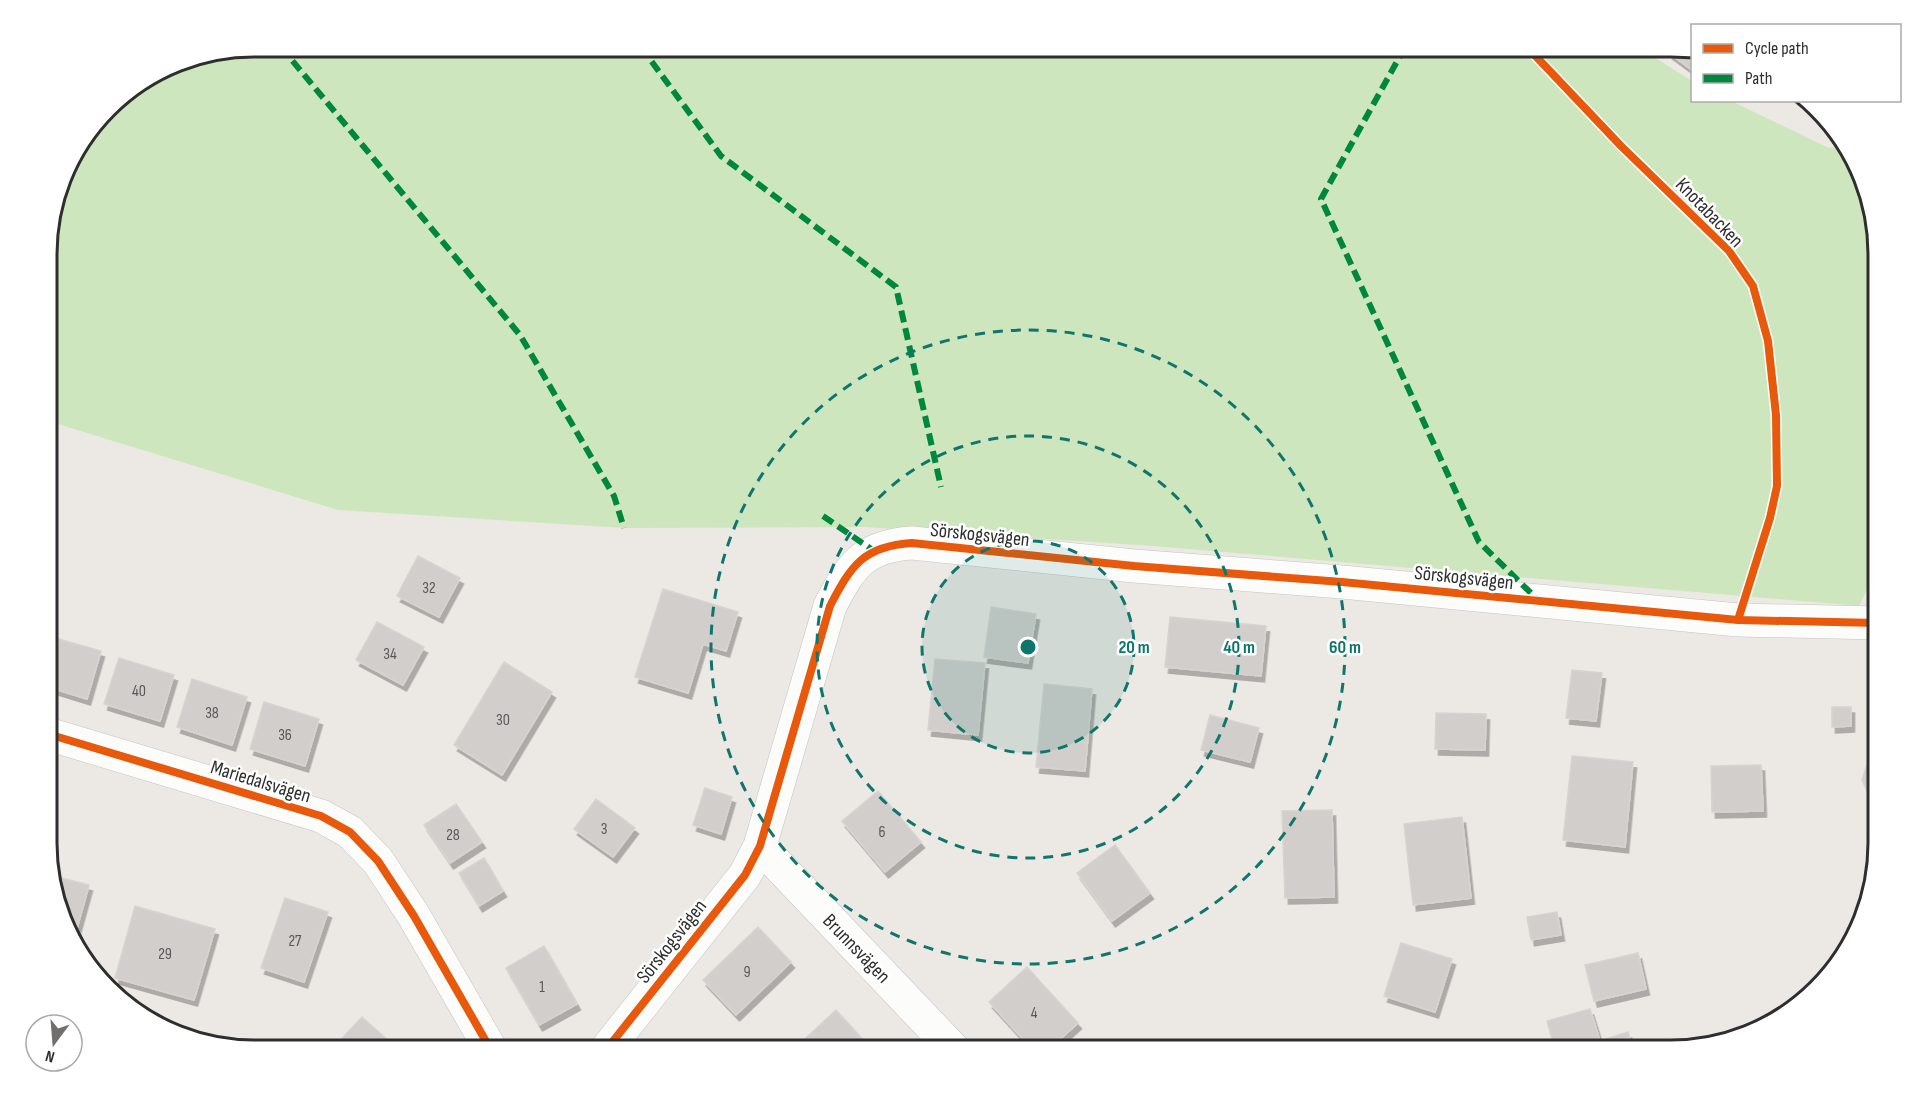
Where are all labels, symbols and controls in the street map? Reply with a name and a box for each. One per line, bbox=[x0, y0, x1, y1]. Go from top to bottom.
legend bbox=[1691, 24, 1901, 102]
text: Cycle path bbox=[1745, 38, 1809, 59]
text: Path bbox=[1745, 68, 1773, 89]
street label: Knotabacken bbox=[1670, 173, 1748, 252]
street label: Sörskogsvägen bbox=[929, 518, 1031, 552]
street label: Sörskogsvägen bbox=[1413, 561, 1515, 595]
house number: 32 bbox=[422, 579, 436, 598]
centre of rings bbox=[1018, 637, 1038, 657]
text: 20 m bbox=[1118, 637, 1150, 658]
text: 40 m bbox=[1223, 637, 1255, 658]
text: 60 m bbox=[1329, 637, 1361, 658]
house number: 34 bbox=[383, 645, 397, 664]
house number: 40 bbox=[132, 682, 146, 701]
house number: 38 bbox=[205, 704, 219, 723]
house number: 30 bbox=[496, 711, 510, 730]
house number: 36 bbox=[278, 726, 292, 745]
street label: Mariedalsvägen bbox=[208, 755, 314, 809]
house number: 3 bbox=[601, 820, 607, 839]
house number: 6 bbox=[878, 823, 886, 842]
house number: 28 bbox=[446, 826, 460, 845]
street label: Sörskogsvägen bbox=[632, 895, 712, 988]
street label: Brunnsvägen bbox=[817, 909, 895, 988]
house number: 27 bbox=[288, 932, 302, 951]
house number: 29 bbox=[158, 945, 172, 964]
house number: 9 bbox=[743, 963, 751, 982]
house number: 1 bbox=[539, 978, 545, 997]
house number: 4 bbox=[1031, 1004, 1038, 1023]
north arrow bbox=[24, 1013, 84, 1073]
text: N bbox=[44, 1046, 57, 1066]

